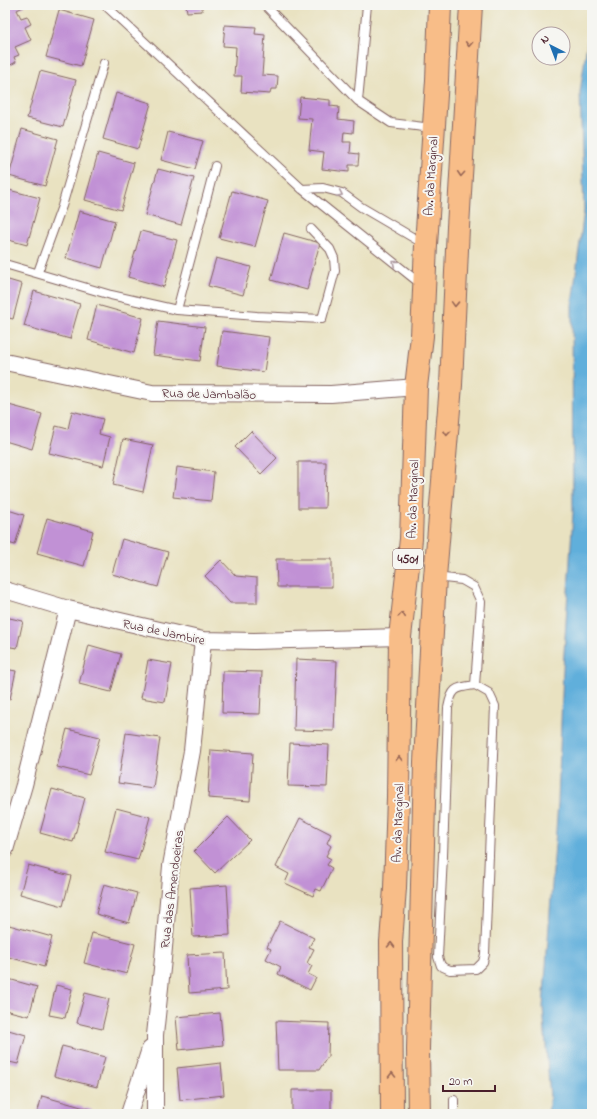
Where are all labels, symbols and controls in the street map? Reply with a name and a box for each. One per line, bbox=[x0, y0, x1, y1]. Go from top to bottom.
north arrow bbox=[531, 26, 571, 66]
text: N bbox=[537, 31, 553, 48]
one-way arrow bbox=[464, 41, 473, 47]
street label: Av. da Marginal bbox=[419, 136, 445, 216]
one-way arrow bbox=[457, 171, 466, 177]
one-way arrow bbox=[337, 189, 344, 197]
one-way arrow bbox=[392, 261, 399, 268]
one-way arrow bbox=[451, 301, 460, 307]
street label: Rua de Jambalão bbox=[162, 384, 256, 405]
one-way arrow bbox=[443, 430, 452, 436]
street label: Av. da Marginal bbox=[403, 459, 425, 539]
road number: 4501 bbox=[393, 549, 423, 569]
one-way arrow bbox=[397, 612, 406, 618]
street label: Rua de Jambire bbox=[121, 614, 207, 651]
one-way arrow bbox=[394, 756, 403, 762]
street label: Av. da Marginal bbox=[388, 783, 410, 863]
street label: Rua das Amendoeiras bbox=[156, 828, 189, 950]
one-way arrow bbox=[387, 942, 396, 948]
scale bar bbox=[443, 1067, 495, 1093]
one-way arrow bbox=[388, 1072, 396, 1078]
text: 20 m bbox=[449, 1073, 472, 1091]

